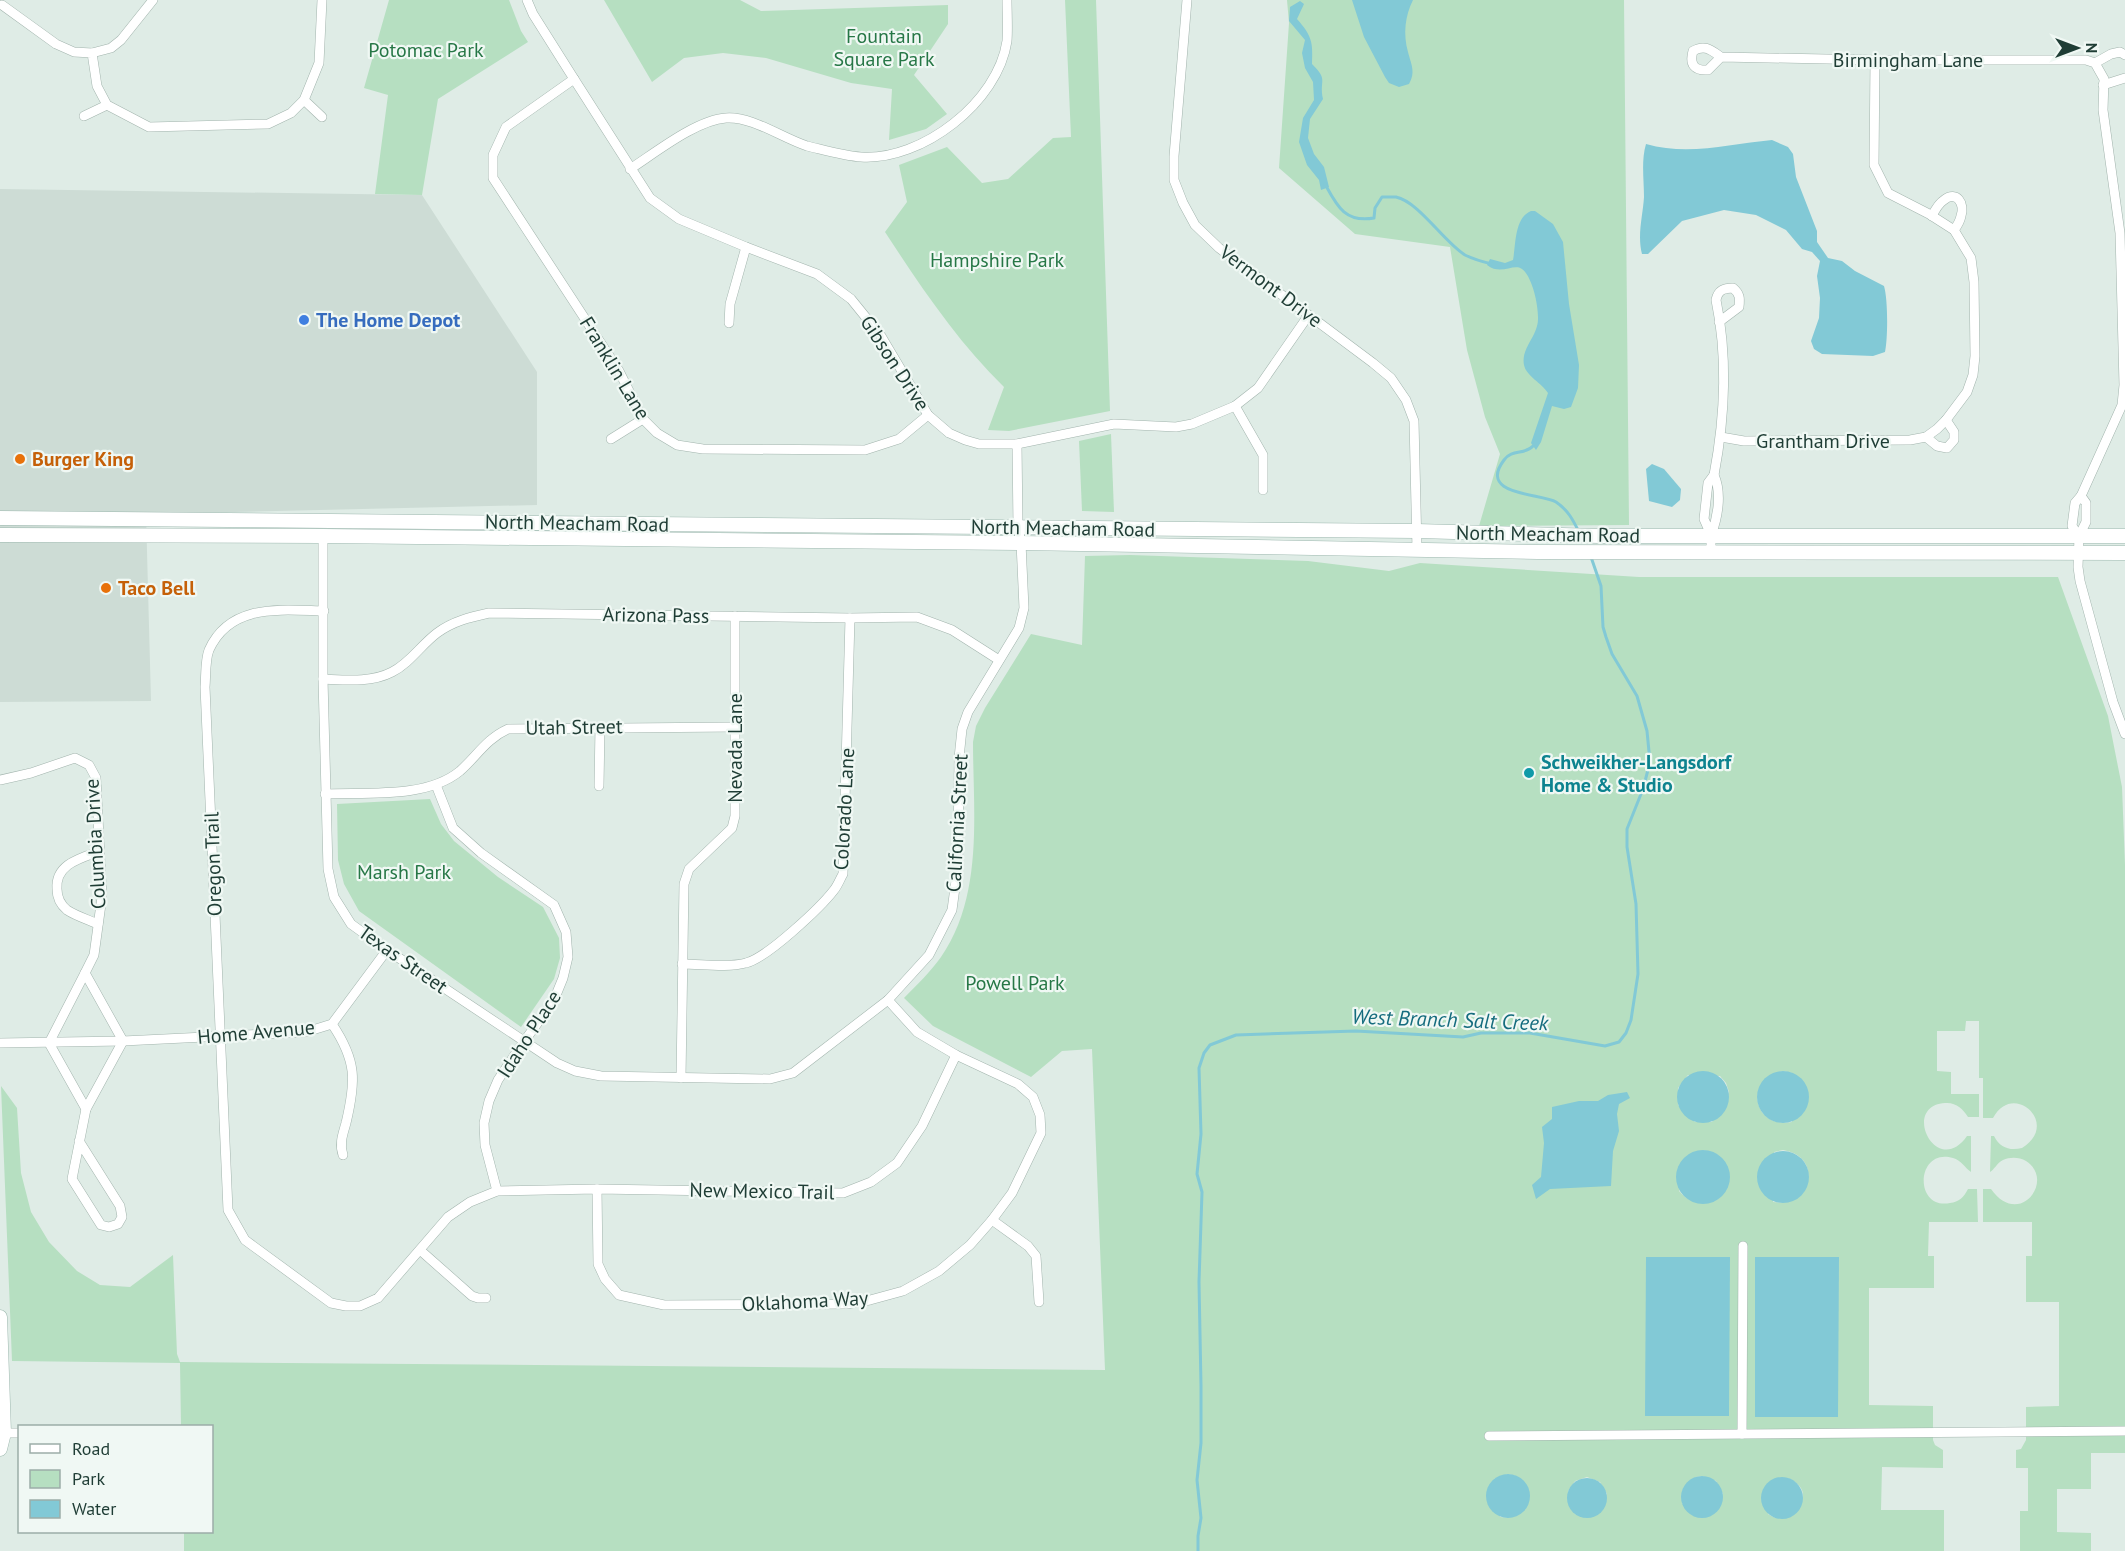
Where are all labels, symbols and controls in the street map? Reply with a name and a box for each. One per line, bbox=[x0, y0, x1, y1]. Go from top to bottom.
north arrow bbox=[2047, 18, 2107, 78]
park label: Fountain Square Park bbox=[833, 23, 935, 72]
park label: Potomac Park bbox=[368, 37, 484, 63]
text: N bbox=[2082, 43, 2102, 53]
street label: Birmingham Lane bbox=[1833, 47, 1983, 73]
street label: Vermont Drive bbox=[1214, 238, 1328, 333]
park label: Hampshire Park bbox=[930, 247, 1065, 273]
place label: The Home Depot bbox=[316, 307, 460, 333]
street label: Gibson Drive bbox=[855, 310, 935, 416]
street label: Franklin Lane bbox=[574, 312, 656, 424]
marker: The Home Depot bbox=[297, 313, 311, 327]
street label: Grantham Drive bbox=[1756, 428, 1890, 454]
place label: Burger King bbox=[32, 446, 134, 472]
marker: Burger King bbox=[13, 452, 27, 466]
street label: North Meacham Road bbox=[485, 508, 669, 538]
street label: North Meacham Road bbox=[971, 513, 1155, 543]
street label: North Meacham Road bbox=[1456, 519, 1640, 549]
place label: Taco Bell bbox=[118, 575, 195, 601]
marker: Taco Bell bbox=[99, 581, 113, 595]
street label: Arizona Pass bbox=[602, 601, 710, 629]
street label: Nevada Lane bbox=[722, 693, 748, 803]
street label: Utah Street bbox=[525, 713, 623, 741]
street label: Colorado Lane bbox=[828, 747, 860, 871]
place label: Schweikher-Langsdorf Home & Studio bbox=[1541, 749, 1733, 798]
street label: California Street bbox=[940, 753, 974, 893]
marker: Schweikher-Langsdorf Home & Studio bbox=[1522, 766, 1536, 780]
street label: Columbia Drive bbox=[79, 778, 111, 910]
street label: Oregon Trail bbox=[198, 811, 228, 917]
park label: Marsh Park bbox=[357, 859, 451, 885]
street label: Texas Street bbox=[353, 919, 453, 999]
park label: Powell Park bbox=[965, 970, 1065, 996]
street label: Idaho Place bbox=[491, 985, 567, 1083]
water label: West Branch Salt Creek bbox=[1351, 1003, 1550, 1036]
street label: Home Avenue bbox=[196, 1014, 316, 1050]
street label: New Mexico Trail bbox=[689, 1177, 835, 1205]
street label: Oklahoma Way bbox=[741, 1285, 870, 1317]
legend bbox=[18, 1425, 213, 1533]
text: Road bbox=[72, 1437, 110, 1460]
text: Park bbox=[72, 1467, 105, 1490]
text: Water bbox=[72, 1497, 116, 1520]

